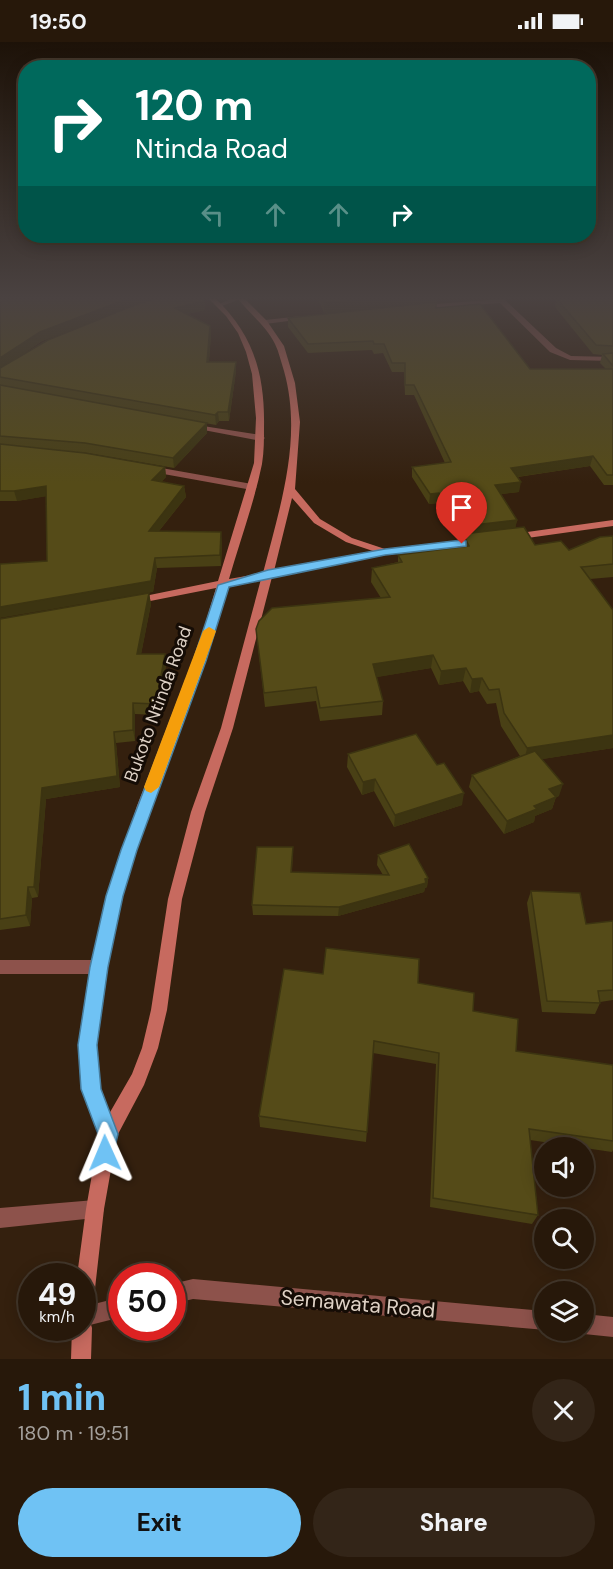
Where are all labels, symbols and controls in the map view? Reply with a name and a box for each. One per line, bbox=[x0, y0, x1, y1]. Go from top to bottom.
text: 19:50 bbox=[30, 7, 87, 36]
text: 120 m bbox=[135, 78, 253, 133]
icon: right bbox=[36, 84, 114, 162]
text: Ntinda Road bbox=[135, 131, 288, 166]
icon: left bbox=[196, 198, 229, 231]
icon: ahead bbox=[259, 198, 292, 231]
icon: ahead bbox=[322, 198, 355, 231]
icon: right bbox=[385, 198, 418, 231]
pin bbox=[436, 482, 487, 544]
icon: arrive bbox=[445, 491, 478, 524]
street label: Bukoto Ntinda Road bbox=[119, 623, 197, 785]
position arrow bbox=[73, 1121, 137, 1185]
map controls bbox=[534, 1137, 594, 1341]
button: sound bbox=[534, 1137, 594, 1197]
button: search bbox=[534, 1209, 594, 1269]
speed limit sign: 50 bbox=[108, 1263, 186, 1341]
text: 49 bbox=[38, 1275, 76, 1314]
button: layers bbox=[534, 1281, 594, 1341]
street label: Semawata Road bbox=[280, 1283, 436, 1325]
text: km/h bbox=[39, 1307, 75, 1327]
text: 1 min bbox=[18, 1374, 106, 1421]
button: close bbox=[532, 1379, 595, 1442]
text: 180 m · 19:51 bbox=[18, 1420, 129, 1446]
button: Exit bbox=[18, 1488, 301, 1557]
button: Share bbox=[313, 1488, 595, 1557]

